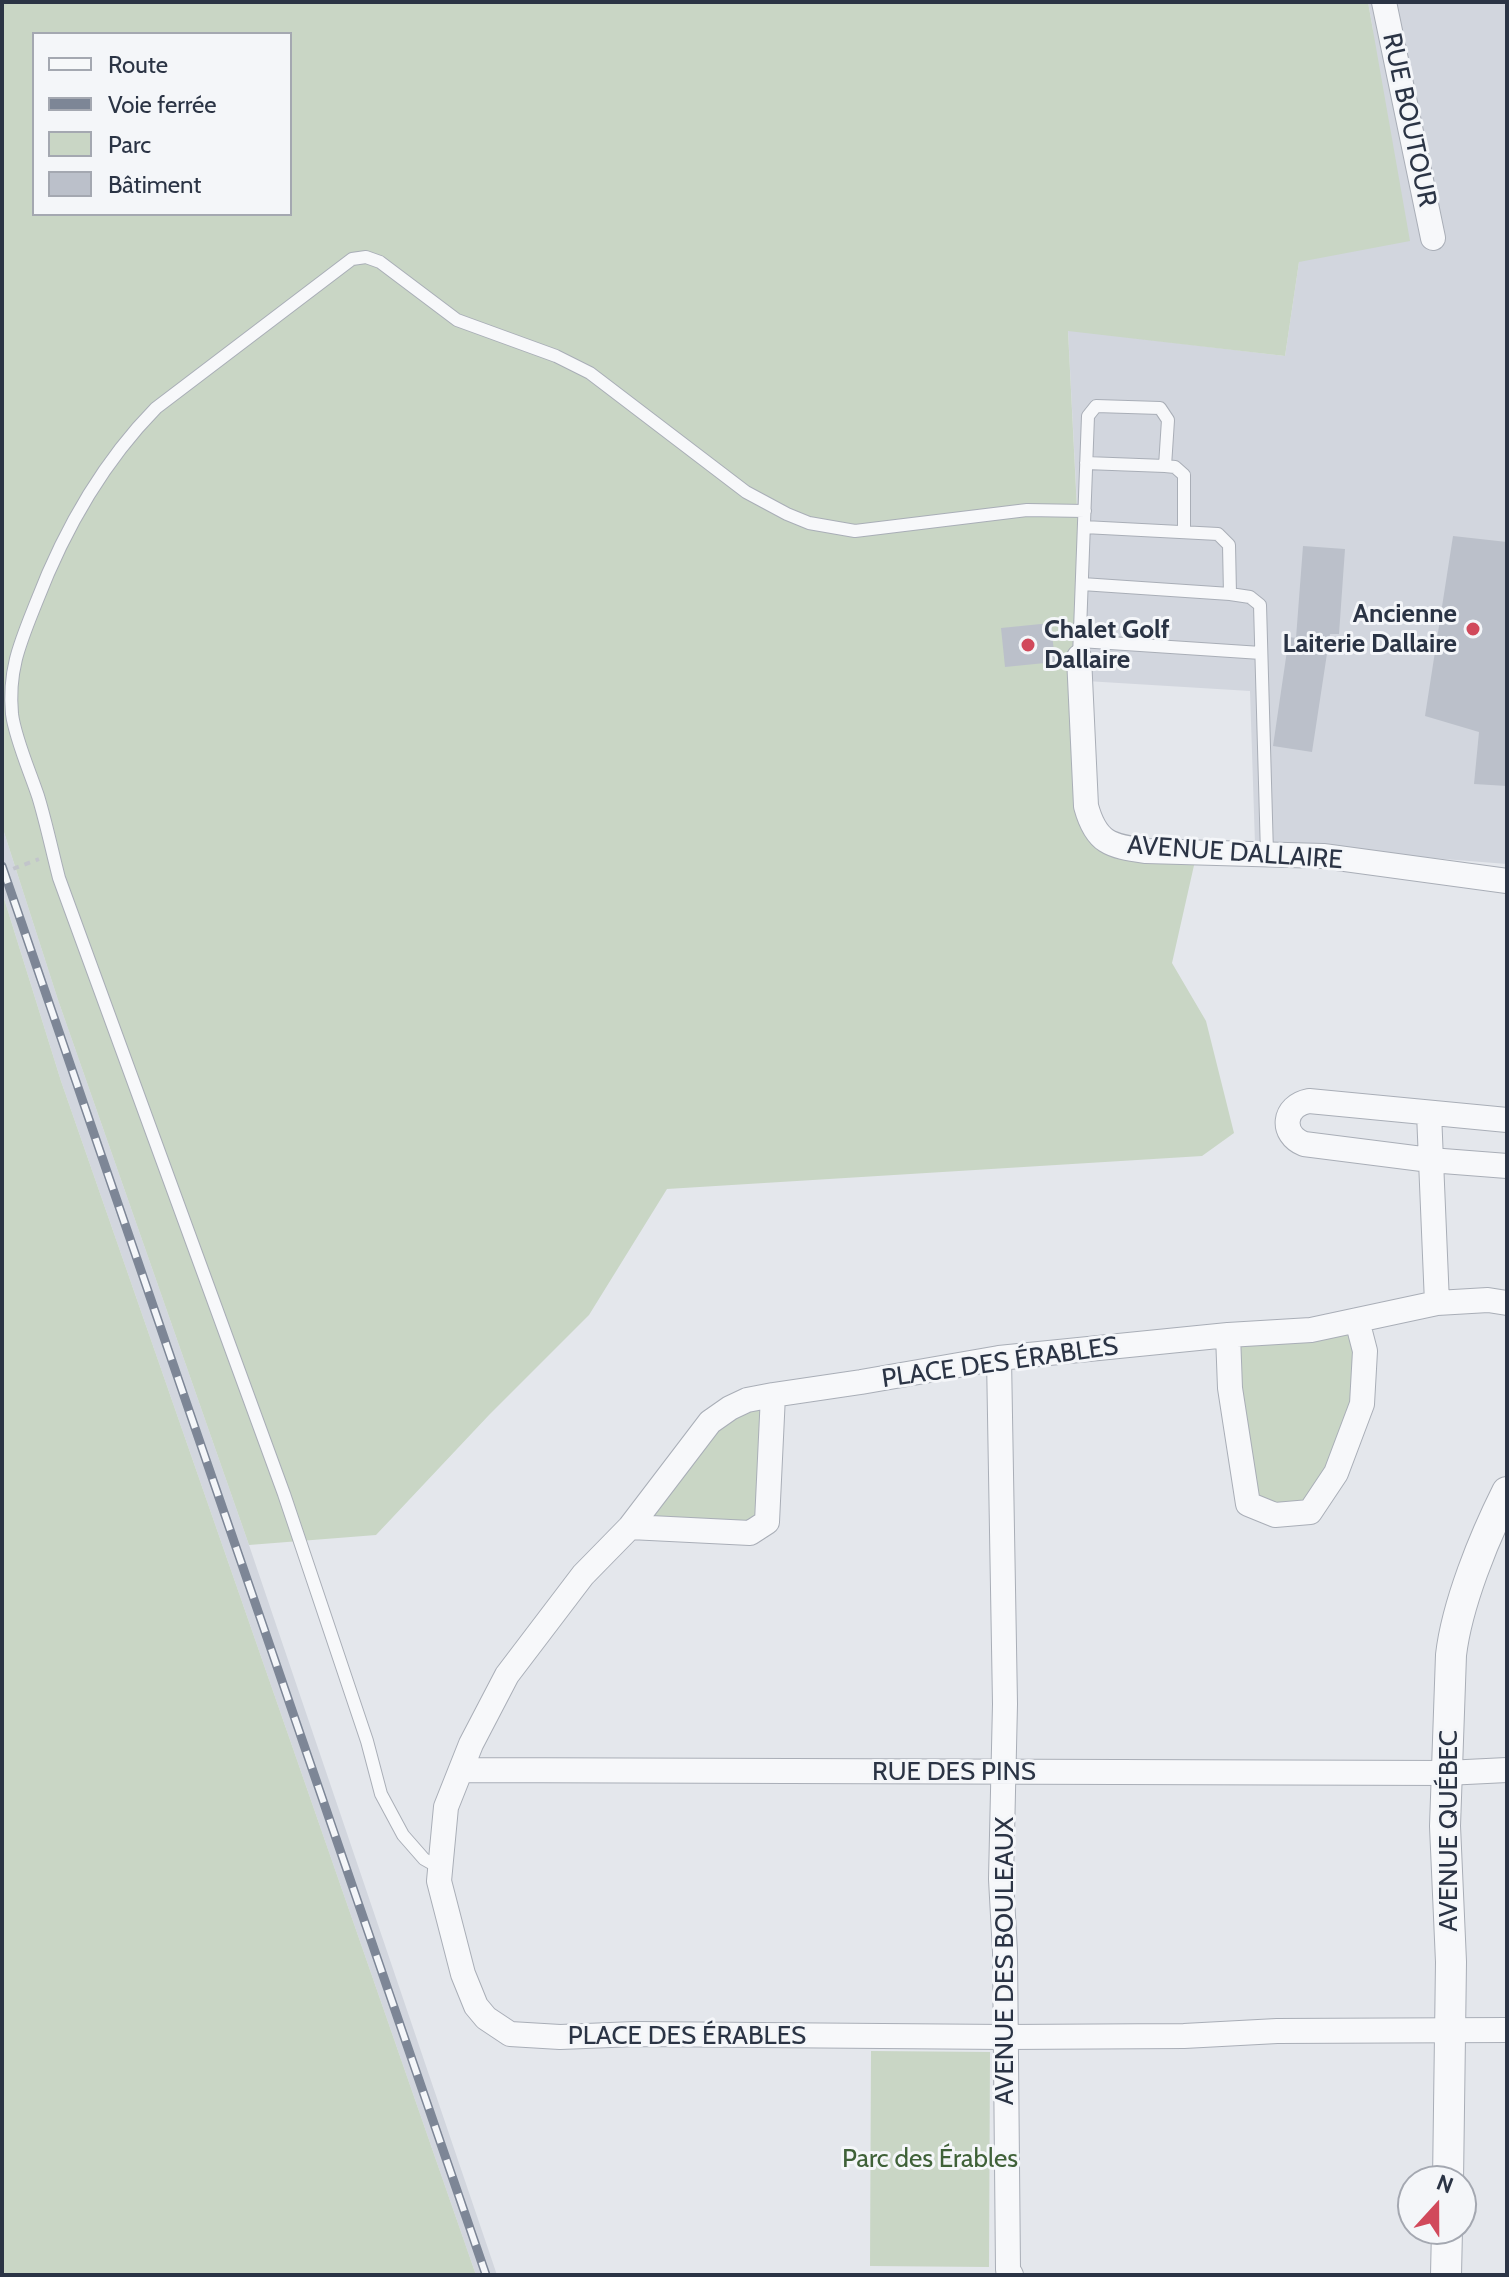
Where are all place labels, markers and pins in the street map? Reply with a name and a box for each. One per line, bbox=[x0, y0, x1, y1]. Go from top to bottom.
place label: Ancienne Laiterie Dallaire bbox=[1282, 598, 1457, 660]
place label: Chalet Golf Dallaire bbox=[1044, 614, 1170, 676]
marker: Ancienne Laiterie Dallaire bbox=[1464, 620, 1482, 638]
marker: Chalet Golf Dallaire bbox=[1019, 636, 1037, 654]

